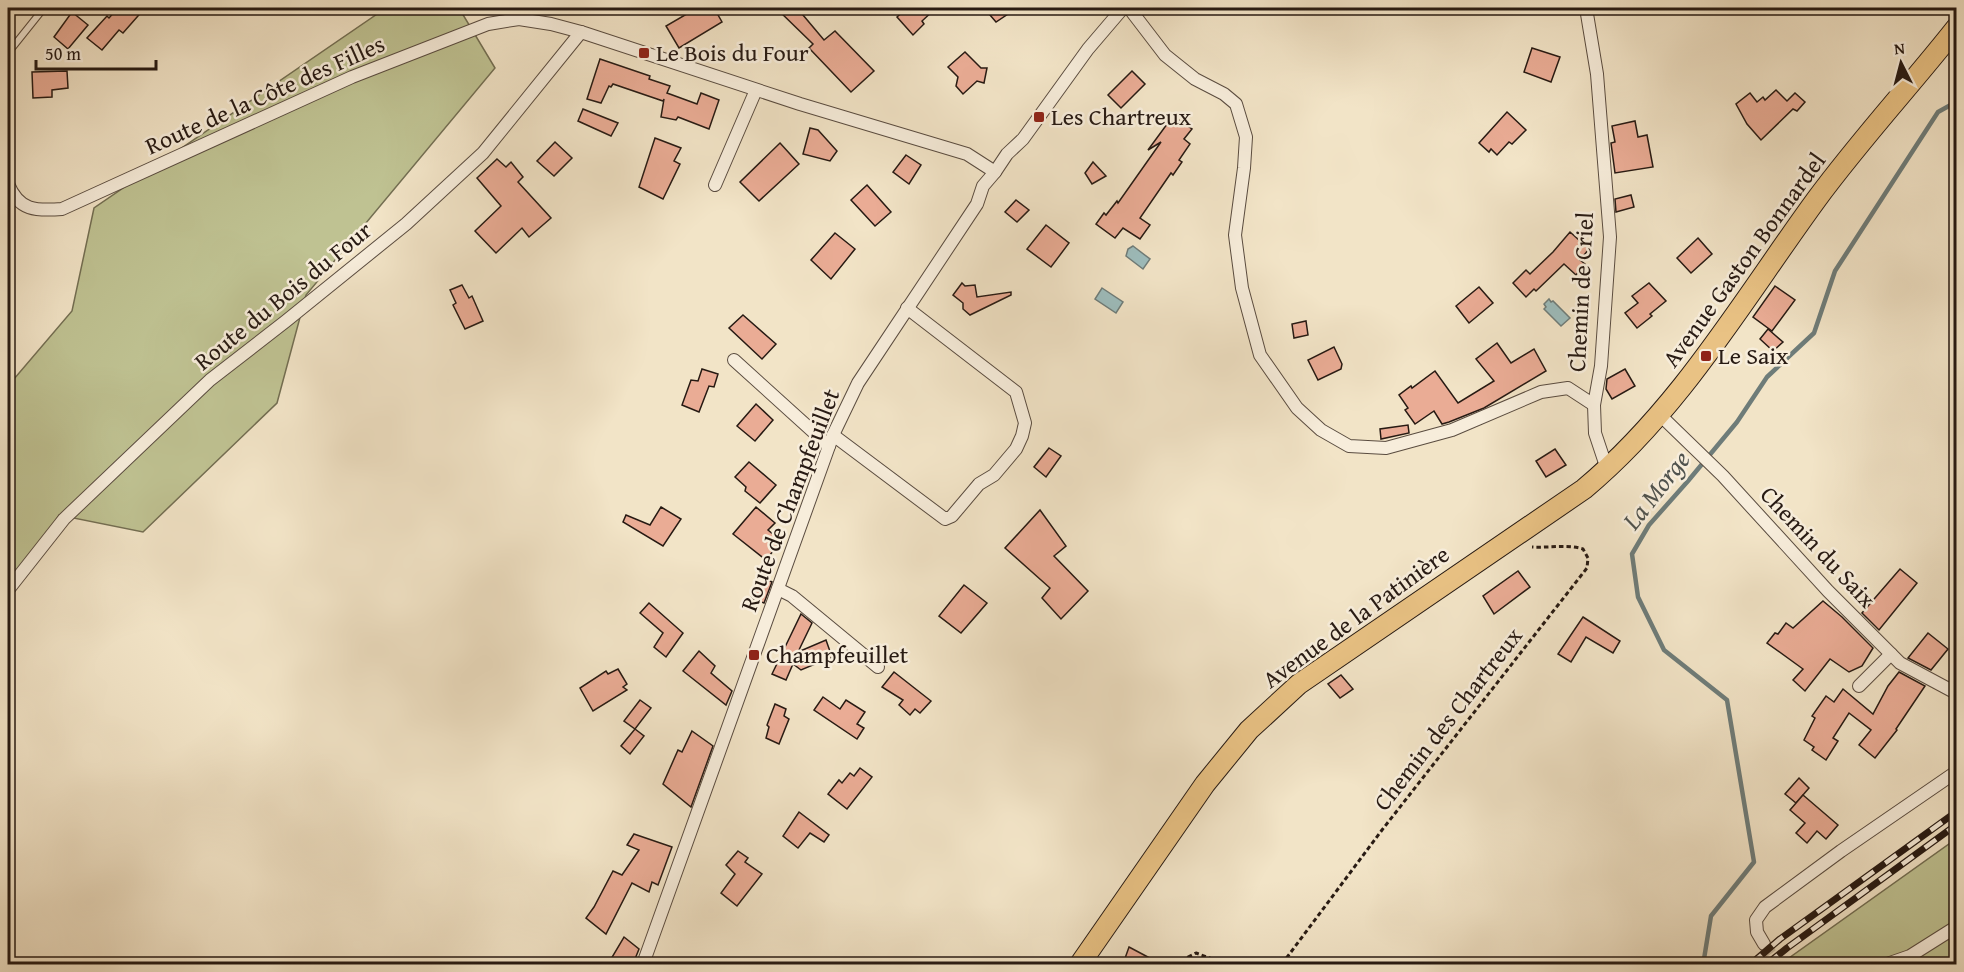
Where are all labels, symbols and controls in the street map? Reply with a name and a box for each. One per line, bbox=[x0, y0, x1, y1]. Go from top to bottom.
street label: Route de la Côte des Filles bbox=[140, 26, 390, 163]
scale bar bbox=[36, 33, 156, 71]
north arrow bbox=[1871, 33, 1931, 93]
place label: Le Bois du Four bbox=[656, 35, 809, 70]
text: N bbox=[1893, 36, 1906, 61]
text: 50 m bbox=[45, 40, 81, 67]
marker: Le Bois du Four bbox=[637, 46, 651, 60]
place label: Les Chartreux bbox=[1051, 99, 1192, 134]
marker: Les Chartreux bbox=[1032, 110, 1046, 124]
street label: Avenue Gaston Bonnardel bbox=[1654, 145, 1834, 374]
street label: Chemin de Criel bbox=[1559, 211, 1602, 373]
street label: Route du Bois du Four bbox=[186, 213, 379, 378]
place label: Le Saix bbox=[1718, 338, 1789, 373]
marker: Le Saix bbox=[1699, 349, 1713, 363]
street label: Route de Champfeuillet bbox=[731, 383, 848, 616]
water label: La Morge bbox=[1612, 442, 1699, 538]
street label: Chemin du Saix bbox=[1752, 478, 1885, 616]
street label: Avenue de la Patinière bbox=[1255, 537, 1456, 696]
street label: Chemin des Chartreux bbox=[1365, 619, 1531, 818]
place label: Champfeuillet bbox=[766, 637, 909, 672]
marker: Champfeuillet bbox=[747, 648, 761, 662]

